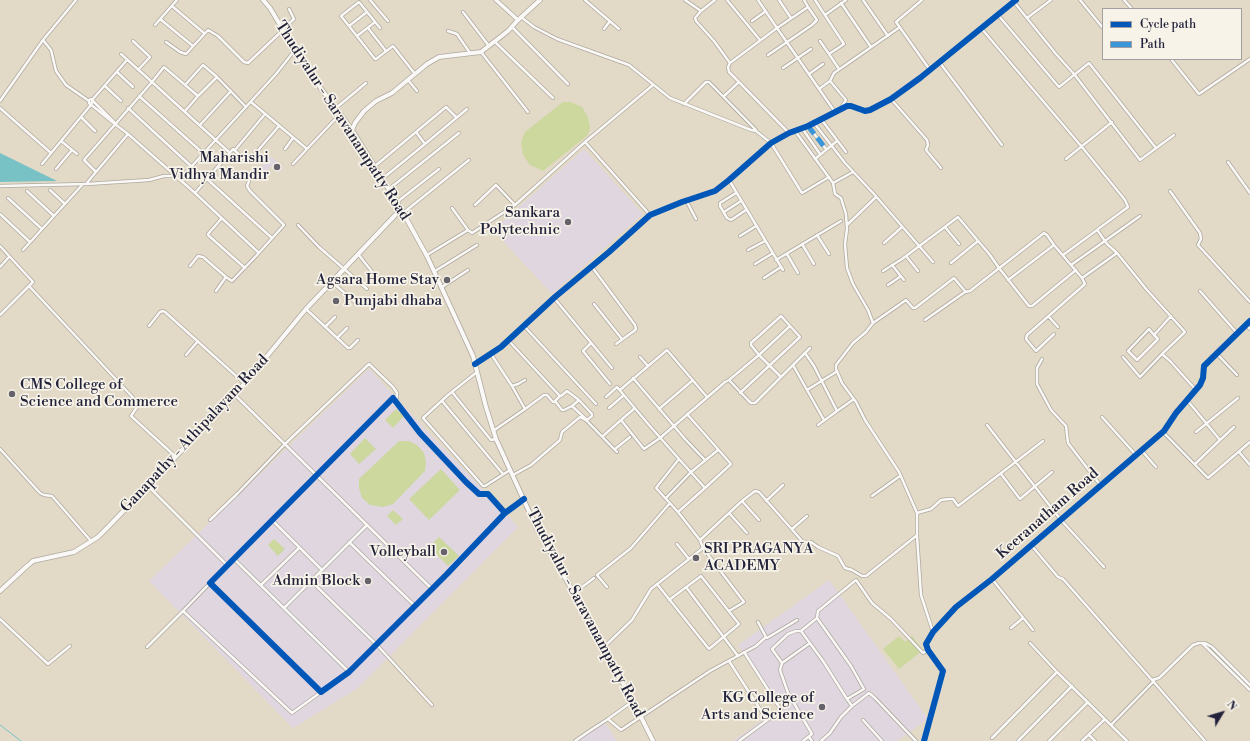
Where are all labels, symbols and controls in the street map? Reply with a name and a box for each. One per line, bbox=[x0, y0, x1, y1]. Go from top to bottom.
legend bbox=[1102, 8, 1242, 60]
text: Cycle path bbox=[1140, 17, 1196, 32]
street label: Thudiyalur - Saravanampatty Road bbox=[271, 18, 413, 224]
text: Path bbox=[1140, 37, 1165, 52]
place label: Maharishi Vidhya Mandir bbox=[169, 149, 269, 184]
marker: Maharishi Vidhya Mandir bbox=[272, 162, 282, 172]
place label: Sankara Polytechnic bbox=[480, 204, 560, 239]
marker: Sankara Polytechnic bbox=[563, 217, 573, 227]
place label: Agsara Home Stay bbox=[316, 271, 439, 289]
marker: Agsara Home Stay bbox=[442, 275, 452, 285]
place label: Punjabi dhaba bbox=[344, 292, 442, 310]
marker: Punjabi dhaba bbox=[331, 296, 341, 306]
street label: Ganapathy - Athipalayam Road bbox=[117, 352, 273, 516]
place label: CMS College of Science and Commerce bbox=[20, 376, 178, 411]
marker: CMS College of Science and Commerce bbox=[7, 389, 17, 399]
street label: Keeranatham Road bbox=[993, 465, 1103, 563]
street label: Thudiyalur - Saravanampatty Road bbox=[522, 505, 648, 721]
place label: SRI PRAGANYA ACADEMY bbox=[704, 540, 814, 575]
place label: Volleyball bbox=[369, 543, 436, 561]
marker: Volleyball bbox=[439, 547, 449, 557]
marker: SRI PRAGANYA ACADEMY bbox=[691, 553, 701, 563]
place label: Admin Block bbox=[272, 572, 360, 590]
marker: Admin Block bbox=[363, 576, 373, 586]
place label: KG College of Arts and Science bbox=[701, 689, 814, 724]
north arrow bbox=[1202, 693, 1242, 733]
text: N bbox=[1223, 698, 1240, 713]
marker: KG College of Arts and Science bbox=[817, 702, 827, 712]

